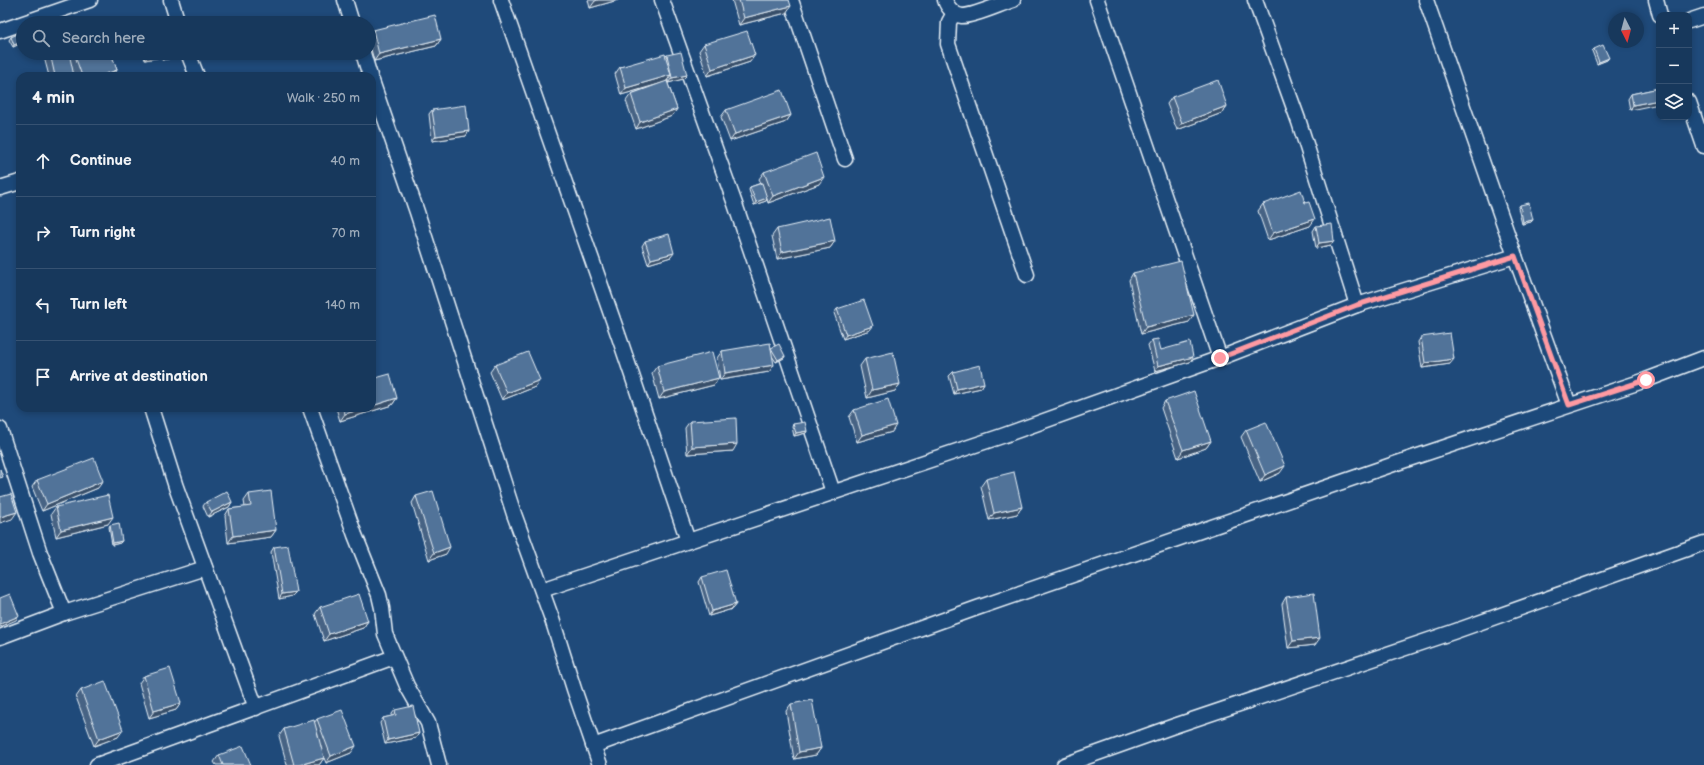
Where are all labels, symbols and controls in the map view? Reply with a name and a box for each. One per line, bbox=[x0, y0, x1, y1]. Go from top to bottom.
north arrow bbox=[1608, 12, 1644, 48]
map controls bbox=[1656, 12, 1692, 120]
button: + bbox=[1656, 12, 1692, 48]
search box bbox=[16, 16, 376, 60]
icon: search bbox=[30, 27, 52, 49]
text: Search here bbox=[62, 29, 145, 48]
button: − bbox=[1656, 48, 1692, 84]
button: layers bbox=[1656, 84, 1692, 120]
text: 4 min bbox=[32, 88, 75, 108]
text: Walk · 250 m bbox=[287, 90, 360, 106]
icon: ahead bbox=[32, 150, 54, 172]
text: Continue bbox=[70, 151, 132, 170]
text: 40 m bbox=[330, 153, 360, 169]
icon: right bbox=[32, 222, 54, 244]
text: Turn right bbox=[70, 223, 135, 242]
text: 70 m bbox=[332, 225, 360, 241]
icon: left bbox=[32, 294, 54, 316]
text: Turn left bbox=[70, 295, 127, 314]
text: 140 m bbox=[325, 297, 360, 313]
route end bbox=[1211, 349, 1229, 367]
icon: arrive bbox=[32, 366, 54, 388]
text: Arrive at destination bbox=[70, 367, 208, 386]
route start bbox=[1637, 371, 1655, 389]

